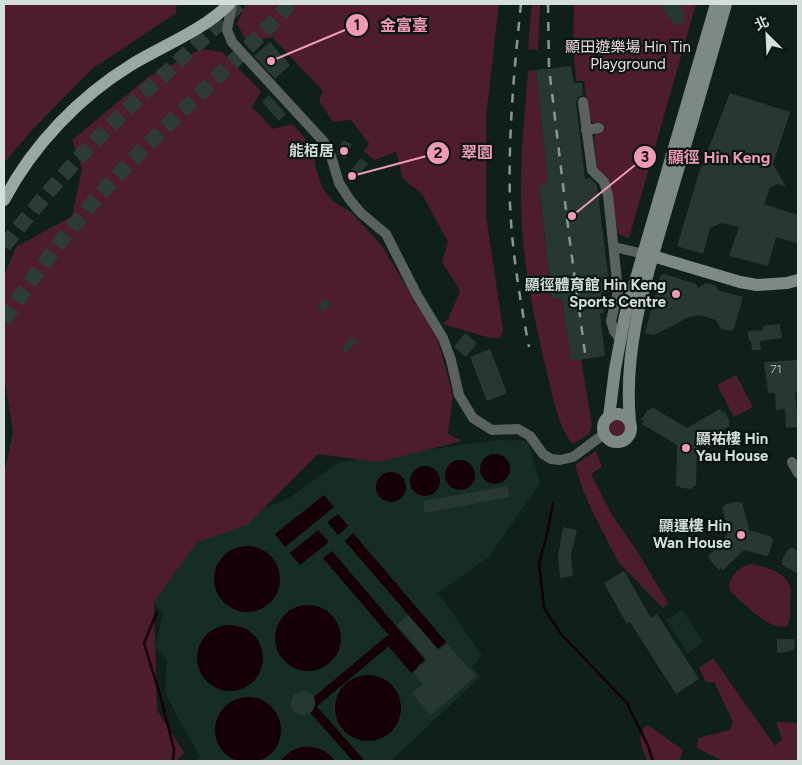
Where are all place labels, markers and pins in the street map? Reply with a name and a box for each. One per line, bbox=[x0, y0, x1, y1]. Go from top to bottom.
callout: 金富臺 bbox=[345, 10, 438, 41]
callout: 翠園 bbox=[426, 137, 503, 168]
place label: 能栢居 bbox=[289, 142, 334, 160]
callout: 顯徑 Hin Keng bbox=[632, 142, 780, 173]
marker: 能栢居 bbox=[338, 145, 350, 157]
place label: 顯徑體育館 Hin Keng Sports Centre bbox=[525, 276, 667, 311]
marker: 顯徑體育館 Hin Keng Sports Centre bbox=[670, 288, 682, 300]
place label: 顯祐樓 Hin Yau House bbox=[696, 430, 769, 465]
marker: 顯祐樓 Hin Yau House bbox=[680, 442, 692, 454]
place label: 顯運樓 Hin Wan House bbox=[653, 517, 732, 552]
marker: 顯運樓 Hin Wan House bbox=[735, 529, 747, 541]

